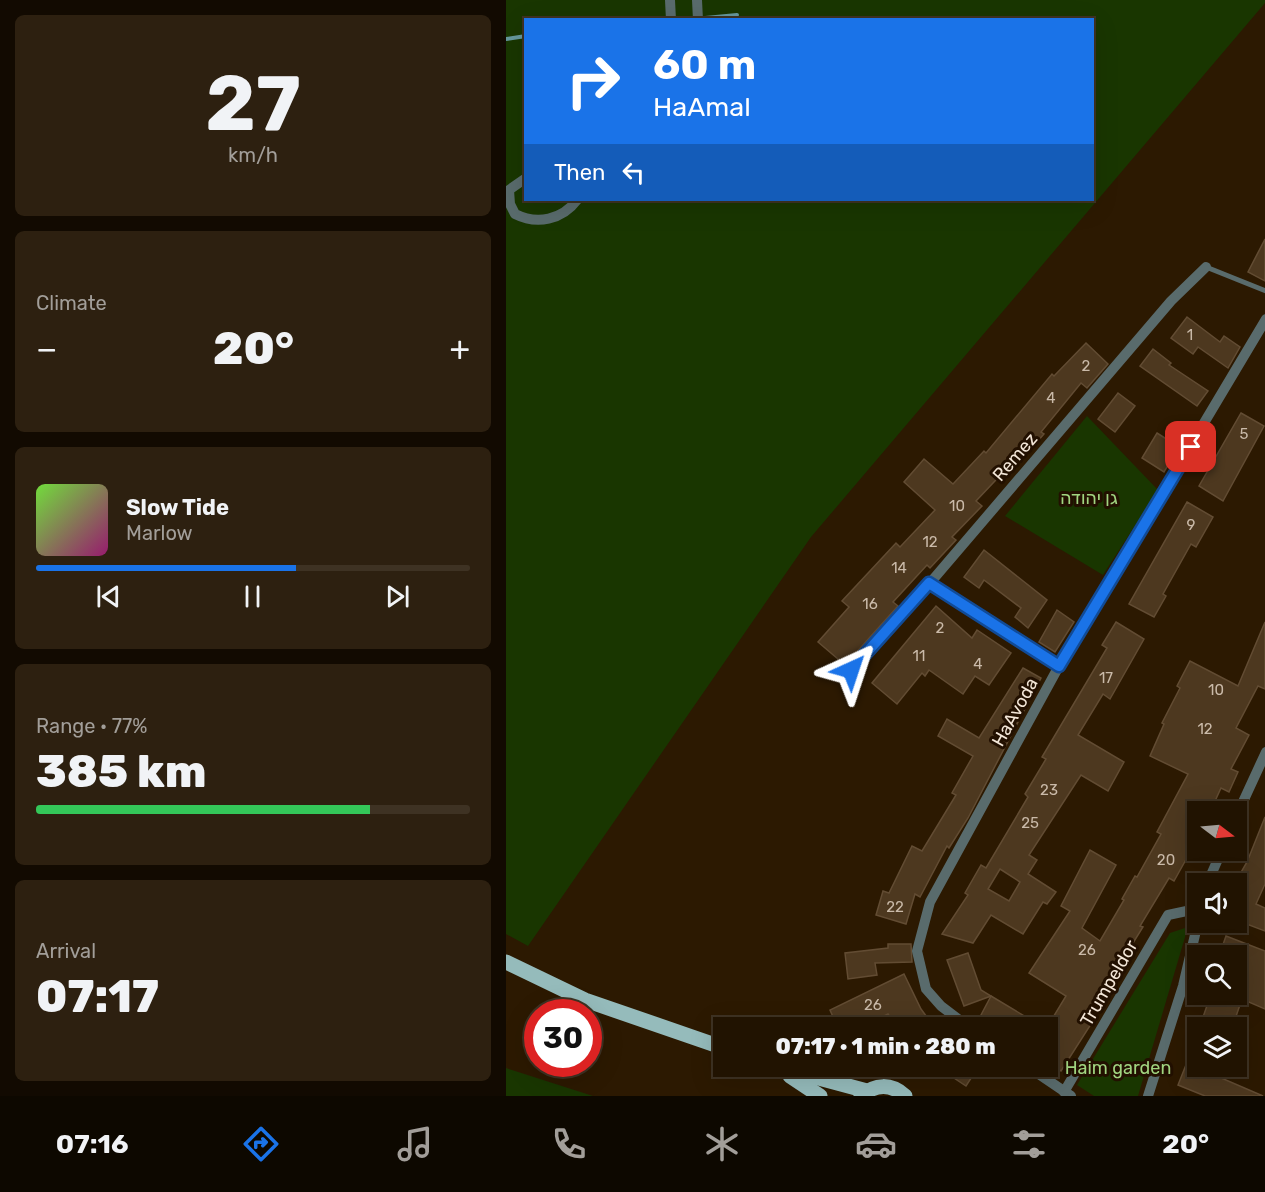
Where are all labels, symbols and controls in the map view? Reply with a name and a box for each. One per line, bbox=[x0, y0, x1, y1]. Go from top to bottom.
text: 60 m bbox=[653, 40, 756, 90]
icon: right bbox=[554, 42, 632, 120]
text: 27 bbox=[205, 57, 301, 150]
text: HaAmal bbox=[653, 91, 751, 123]
text: km/h bbox=[228, 143, 278, 167]
icon: left bbox=[617, 156, 650, 189]
text: Then bbox=[554, 159, 605, 186]
text: Climate bbox=[36, 291, 107, 315]
text: 20° bbox=[213, 322, 294, 375]
house number: 1 bbox=[1187, 326, 1193, 344]
text: − bbox=[36, 329, 57, 368]
text: + bbox=[449, 329, 470, 368]
house number: 2 bbox=[1082, 357, 1091, 375]
house number: 4 bbox=[1046, 389, 1056, 407]
pin bbox=[1165, 421, 1216, 472]
house number: 5 bbox=[1240, 425, 1249, 443]
street label: Remez bbox=[988, 428, 1042, 486]
icon: arrive bbox=[1174, 430, 1207, 463]
park label: גן יהודה bbox=[1060, 487, 1118, 509]
text: Slow Tide bbox=[126, 494, 229, 521]
house number: 10 bbox=[949, 497, 965, 515]
house number: 9 bbox=[1187, 516, 1196, 534]
text: Marlow bbox=[126, 521, 193, 545]
house number: 12 bbox=[922, 533, 938, 551]
house number: 14 bbox=[891, 559, 907, 577]
icon: previous bbox=[92, 580, 125, 613]
icon: pause bbox=[236, 580, 269, 613]
icon: next bbox=[381, 580, 414, 613]
house number: 16 bbox=[862, 595, 878, 613]
house number: 2 bbox=[936, 619, 945, 637]
position arrow bbox=[819, 638, 883, 702]
house number: 11 bbox=[913, 647, 925, 665]
house number: 4 bbox=[973, 655, 983, 673]
house number: 17 bbox=[1099, 669, 1113, 687]
street label: HaAvoda bbox=[987, 674, 1043, 750]
house number: 10 bbox=[1208, 681, 1224, 699]
text: Range · 77% bbox=[36, 714, 148, 738]
house number: 12 bbox=[1197, 720, 1213, 738]
text: 385 km bbox=[36, 745, 206, 798]
house number: 23 bbox=[1040, 781, 1058, 799]
north arrow bbox=[1187, 801, 1247, 861]
map controls bbox=[1187, 801, 1247, 1077]
house number: 25 bbox=[1021, 814, 1039, 832]
house number: 20 bbox=[1157, 851, 1175, 869]
button: sound bbox=[1187, 873, 1247, 933]
house number: 22 bbox=[886, 898, 904, 916]
street label: Trumpeldor bbox=[1076, 936, 1143, 1030]
text: Arrival bbox=[36, 939, 96, 963]
house number: 26 bbox=[1078, 941, 1096, 959]
button: search bbox=[1187, 945, 1247, 1005]
text: 07:17 bbox=[36, 970, 159, 1023]
house number: 26 bbox=[864, 996, 882, 1014]
speed limit sign: 30 bbox=[524, 999, 602, 1077]
button: layers bbox=[1187, 1017, 1247, 1077]
text: 07:17 · 1 min · 280 m bbox=[775, 1033, 996, 1060]
park label: Haim garden bbox=[1065, 1057, 1171, 1079]
icon: directions bbox=[240, 1123, 282, 1165]
icon: music bbox=[394, 1123, 436, 1165]
icon: phone bbox=[548, 1123, 590, 1165]
icon: climate bbox=[701, 1123, 743, 1165]
icon: car bbox=[855, 1123, 897, 1165]
icon: filters bbox=[1008, 1123, 1050, 1165]
text: 07:16 bbox=[56, 1128, 129, 1160]
text: 20° bbox=[1162, 1128, 1209, 1160]

